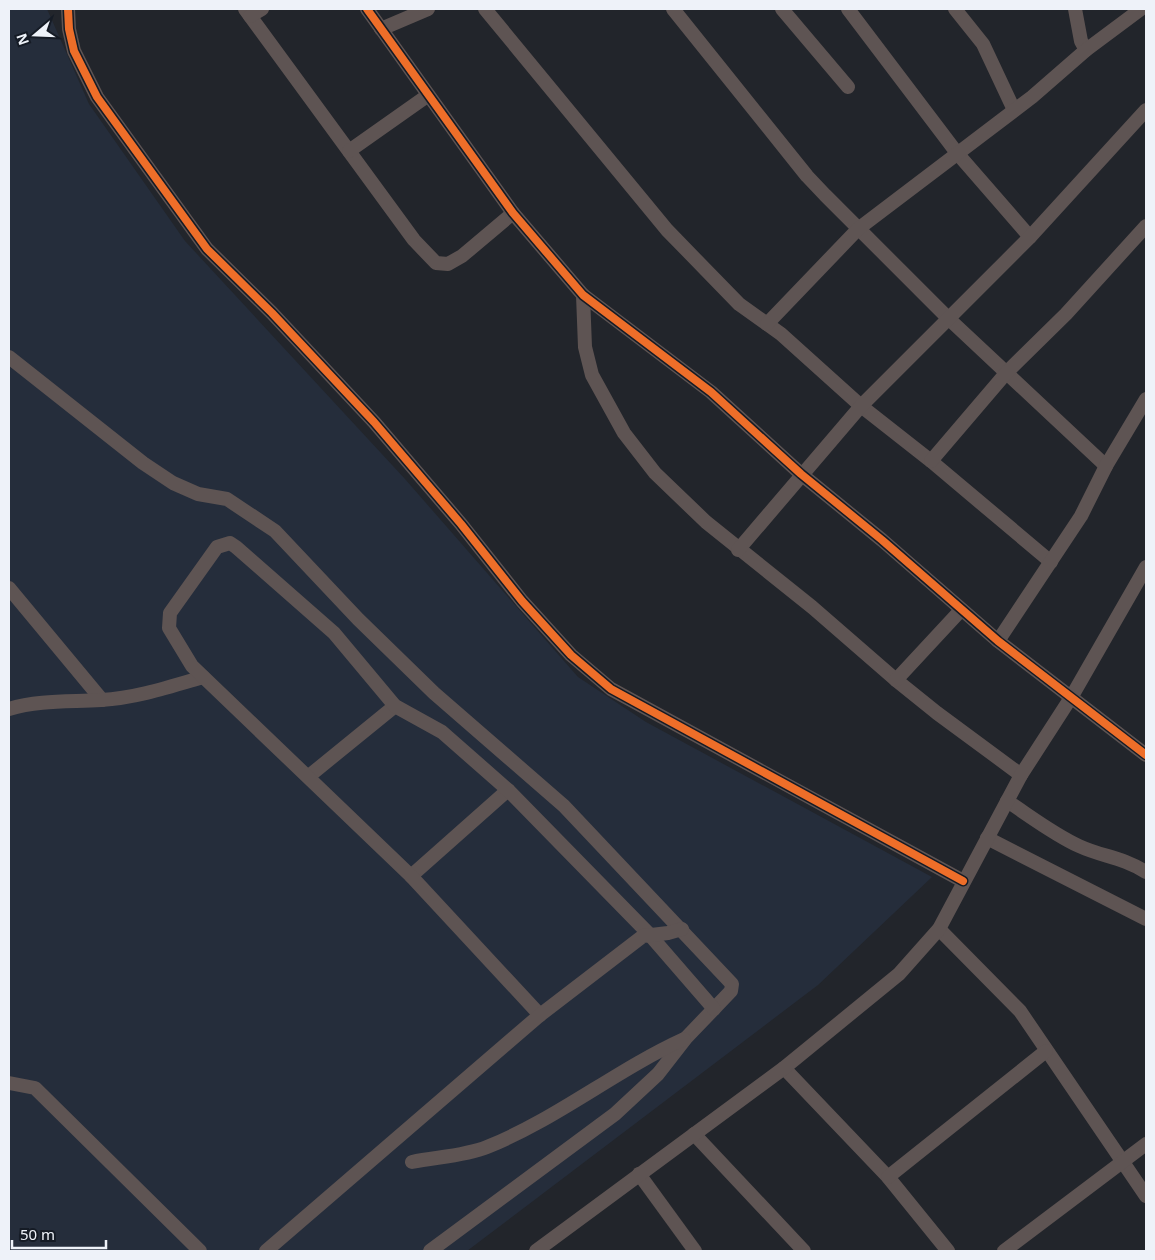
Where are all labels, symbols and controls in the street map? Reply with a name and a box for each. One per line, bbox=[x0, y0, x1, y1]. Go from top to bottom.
north arrow bbox=[10, 10, 60, 60]
text: N bbox=[11, 31, 33, 48]
scale bar bbox=[12, 1218, 106, 1250]
text: 50 m bbox=[20, 1224, 55, 1244]

